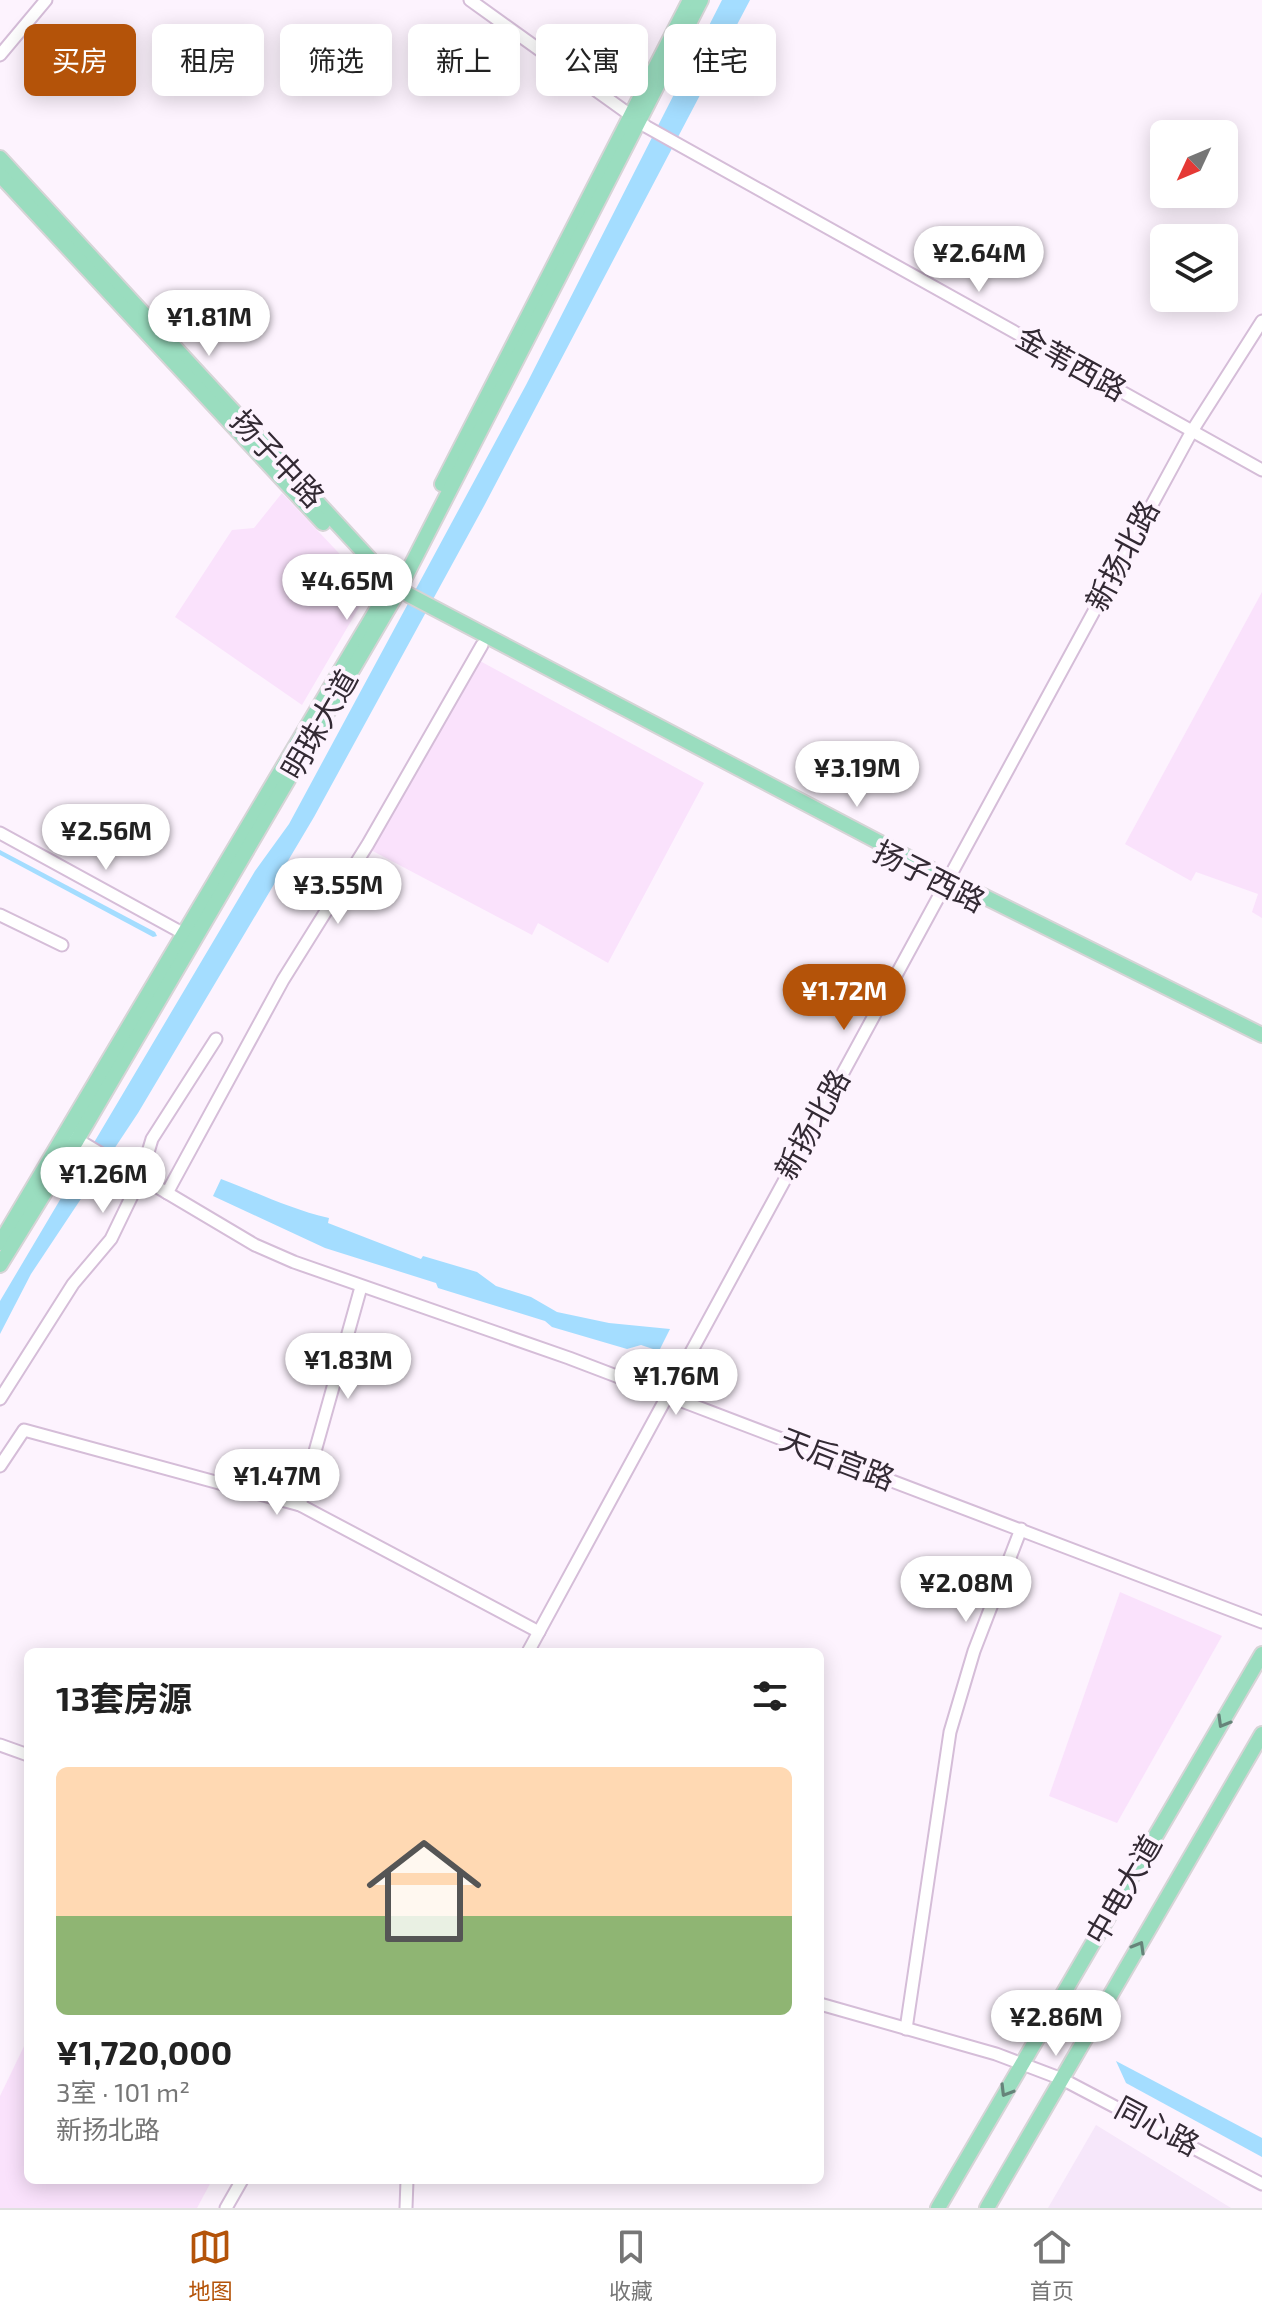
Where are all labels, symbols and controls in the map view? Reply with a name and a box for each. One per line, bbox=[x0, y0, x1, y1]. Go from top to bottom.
chip: 买房 bbox=[24, 24, 136, 96]
chip: 租房 bbox=[152, 24, 264, 96]
chip: 筛选 bbox=[280, 24, 392, 96]
chip: 新上 bbox=[408, 24, 520, 96]
chip: 公寓 bbox=[536, 24, 648, 96]
chip: 住宅 bbox=[664, 24, 776, 96]
north arrow bbox=[1150, 120, 1238, 208]
map controls bbox=[1150, 120, 1238, 312]
button: layers bbox=[1150, 224, 1238, 312]
pin: ¥2.64M bbox=[914, 226, 1044, 294]
text: ¥2.64M bbox=[932, 236, 1026, 267]
pin: ¥1.81M bbox=[144, 290, 274, 358]
text: ¥1.81M bbox=[166, 300, 252, 331]
street label: 金苇西路 bbox=[1011, 317, 1133, 407]
street label: 扬子中路 bbox=[224, 401, 333, 514]
street label: 新扬北路 bbox=[1077, 494, 1165, 616]
pin: ¥4.65M bbox=[282, 554, 412, 622]
text: ¥4.65M bbox=[300, 564, 394, 595]
street label: 明珠大道 bbox=[273, 663, 364, 785]
pin: ¥3.19M bbox=[792, 741, 922, 809]
text: ¥3.19M bbox=[813, 751, 901, 782]
pin: ¥2.56M bbox=[41, 804, 171, 872]
text: ¥2.56M bbox=[60, 814, 152, 845]
street label: 扬子西路 bbox=[868, 832, 992, 918]
pin: ¥3.55M bbox=[273, 858, 403, 926]
text: ¥3.55M bbox=[293, 868, 383, 899]
pin: ¥1.72M bbox=[779, 964, 909, 1032]
text: ¥1.72M bbox=[801, 974, 887, 1005]
street label: 新扬北路 bbox=[766, 1063, 856, 1185]
pin: ¥1.26M bbox=[38, 1147, 168, 1215]
text: ¥1.26M bbox=[58, 1157, 148, 1188]
pin: ¥1.83M bbox=[283, 1333, 413, 1401]
text: ¥1.83M bbox=[303, 1343, 393, 1374]
pin: ¥1.76M bbox=[611, 1349, 741, 1417]
text: ¥1.76M bbox=[633, 1359, 719, 1390]
street label: 天后宫路 bbox=[775, 1420, 900, 1496]
pin: ¥1.47M bbox=[212, 1449, 342, 1517]
text: ¥1.47M bbox=[233, 1459, 321, 1490]
pin: ¥2.08M bbox=[901, 1556, 1031, 1624]
text: ¥2.08M bbox=[918, 1566, 1014, 1597]
icon: filters bbox=[748, 1674, 792, 1718]
text: 13套房源 bbox=[56, 1677, 192, 1718]
one-way arrow bbox=[1217, 1713, 1232, 1728]
icon: home bbox=[352, 1819, 496, 1963]
street label: 中电大道 bbox=[1077, 1828, 1168, 1950]
one-way arrow bbox=[1129, 1941, 1145, 1956]
pin: ¥2.86M bbox=[991, 1990, 1121, 2058]
text: ¥2.86M bbox=[1009, 2000, 1103, 2031]
text: ¥1,720,000 bbox=[56, 2031, 232, 2072]
text: 3室 · 101 m² bbox=[56, 2076, 190, 2107]
one-way arrow bbox=[1000, 2082, 1016, 2097]
street label: 同心路 bbox=[1110, 2088, 1206, 2162]
text: 新扬北路 bbox=[56, 2113, 160, 2144]
tab: 地图 bbox=[188, 2225, 232, 2305]
tab: 收藏 bbox=[609, 2225, 653, 2305]
tab: 首页 bbox=[1030, 2225, 1074, 2305]

